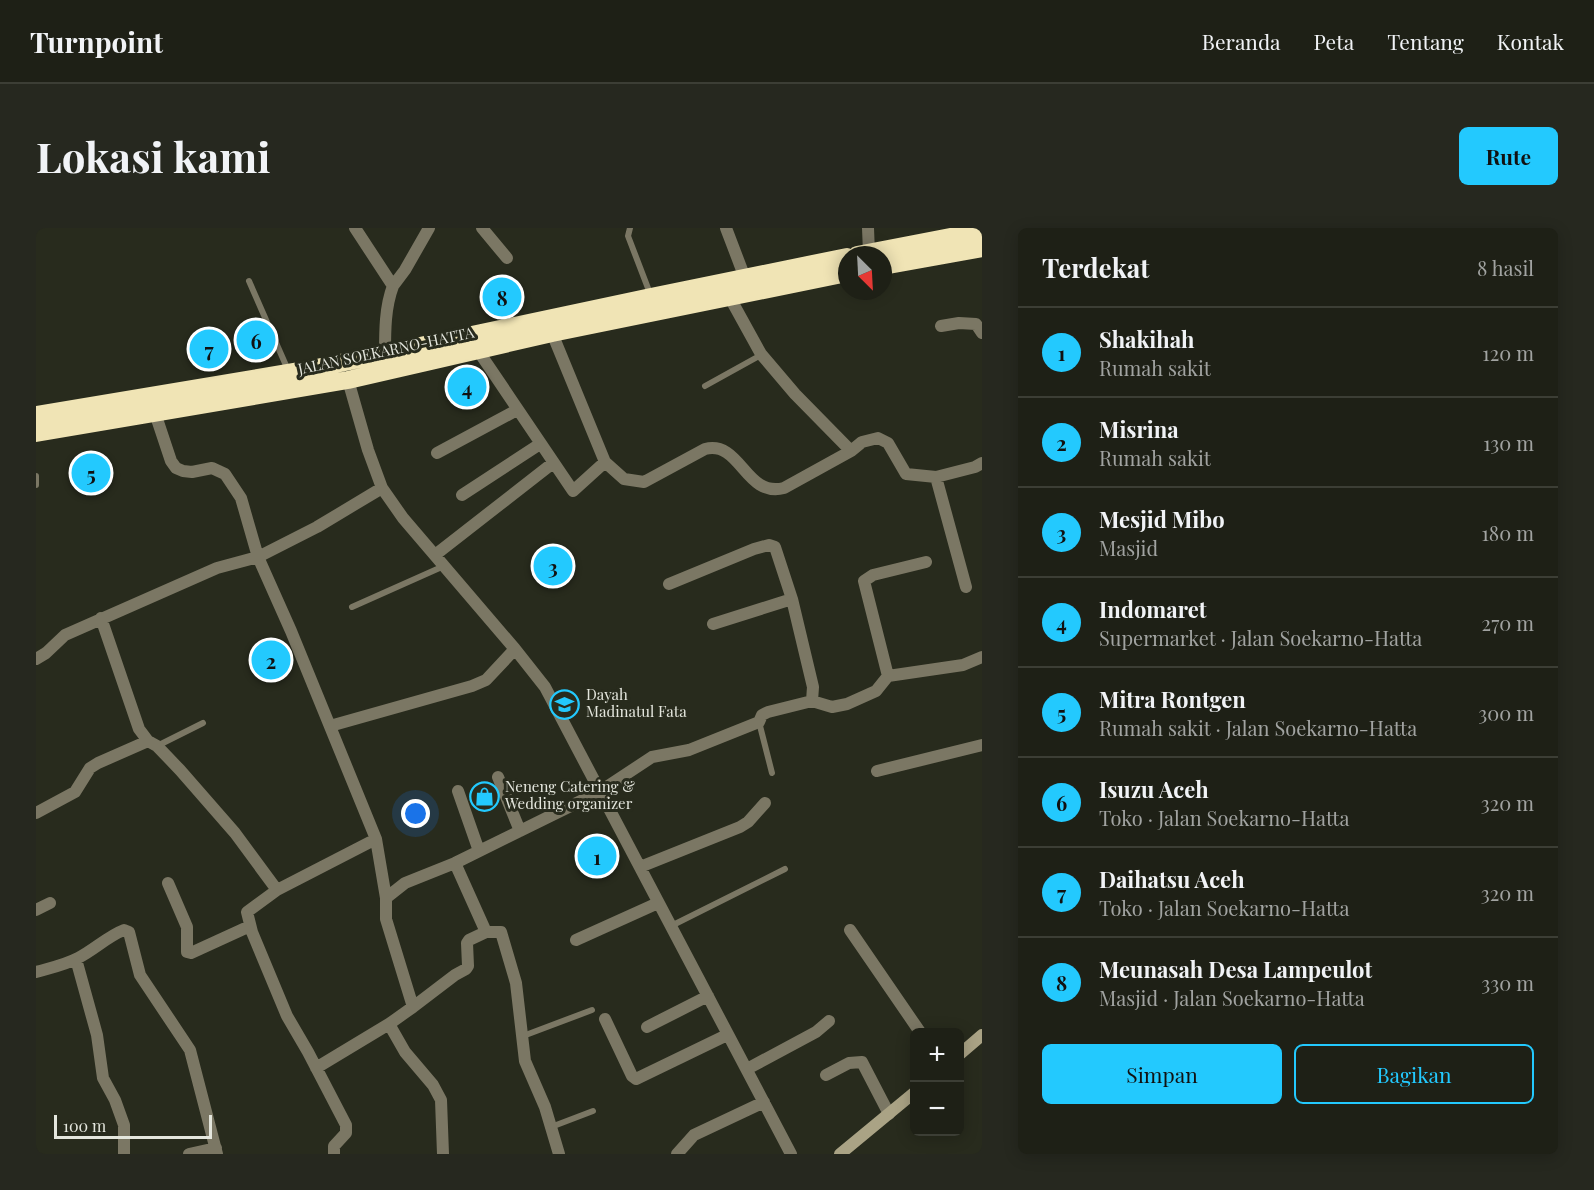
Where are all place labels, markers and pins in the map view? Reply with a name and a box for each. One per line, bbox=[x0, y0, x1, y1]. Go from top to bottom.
pin: 8 bbox=[482, 274, 522, 320]
pin: 6 bbox=[236, 318, 276, 362]
pin: 7 bbox=[190, 326, 228, 372]
pin: 4 bbox=[448, 364, 486, 410]
pin: 5 bbox=[72, 450, 110, 496]
pin: 3 bbox=[534, 544, 572, 588]
pin: 2 bbox=[252, 638, 290, 682]
place label: Dayah Madinatul Fata bbox=[586, 684, 687, 721]
school or university icon: Dayah Madinatul Fata bbox=[549, 688, 581, 720]
place label: Neneng Catering & Wedding organizer bbox=[504, 776, 635, 813]
shop icon: Neneng Catering & Wedding organizer bbox=[468, 780, 500, 812]
pin: 1 bbox=[578, 834, 616, 878]

